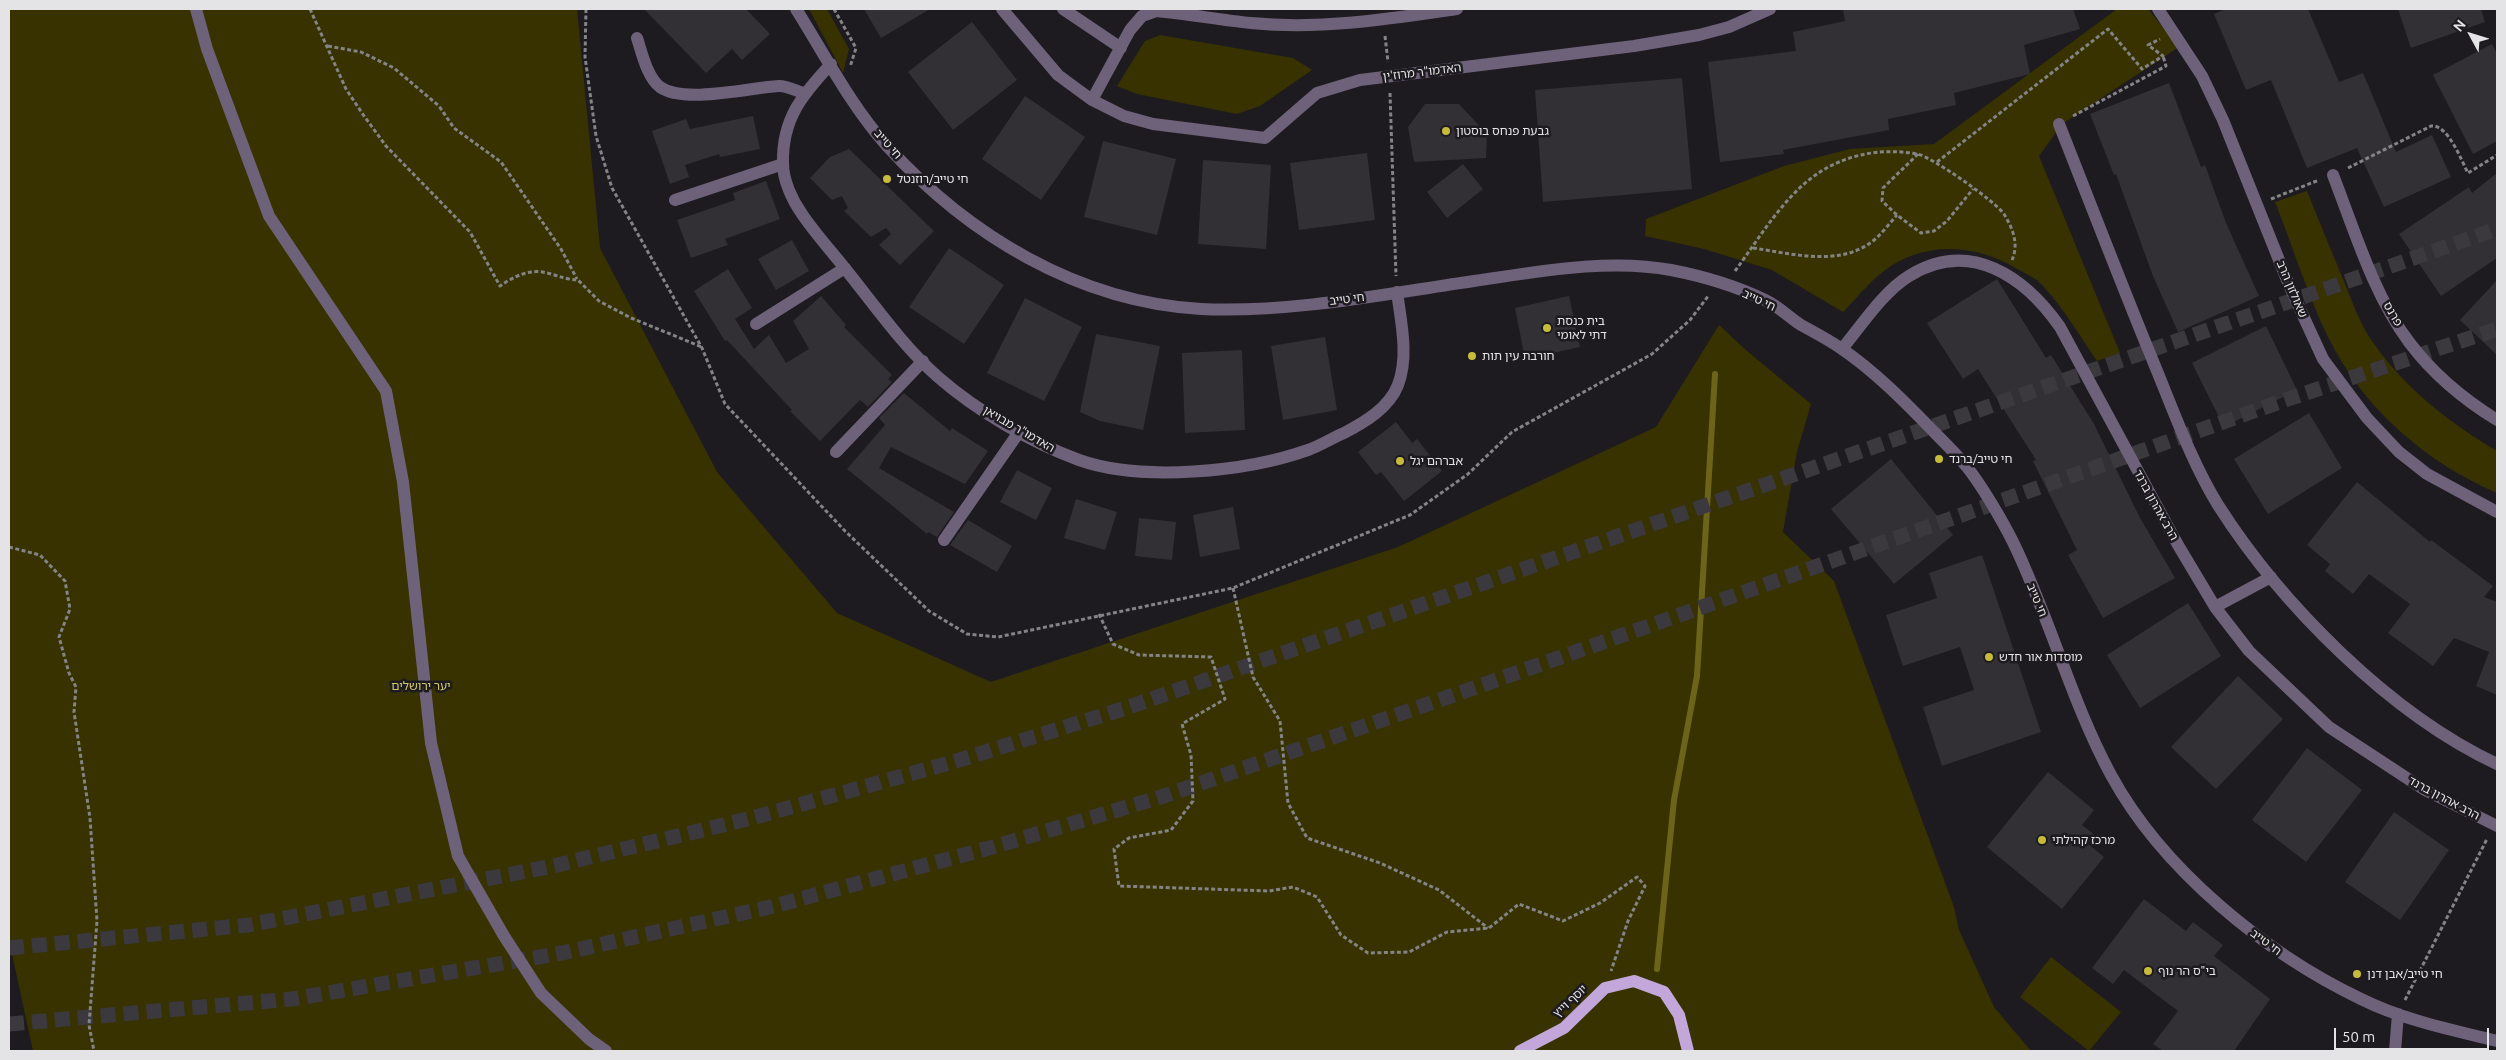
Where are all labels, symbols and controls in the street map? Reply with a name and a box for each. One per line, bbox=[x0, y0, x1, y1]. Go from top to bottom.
north arrow bbox=[2446, 10, 2496, 60]
text: N bbox=[2450, 16, 2469, 35]
street label: האדמו"ר מרוז'ין bbox=[1382, 60, 1462, 84]
place label: גבעת פנחס בוסטון bbox=[1456, 124, 1549, 138]
marker: גבעת פנחס בוסטון bbox=[1440, 125, 1452, 137]
street label: חי טייב bbox=[871, 126, 905, 162]
place label: חי טייב/רוזנטל bbox=[897, 172, 969, 186]
marker: חי טייב/רוזנטל bbox=[881, 173, 893, 185]
street label: שאולזון הרב bbox=[2274, 258, 2310, 320]
street label: חי טייב bbox=[1740, 286, 1778, 314]
street label: חי טייב bbox=[1329, 290, 1365, 308]
street label: פרנס bbox=[2380, 299, 2406, 329]
place label: בית כנסת דתי לאומי bbox=[1557, 314, 1607, 342]
marker: בית כנסת דתי לאומי bbox=[1541, 322, 1553, 334]
place label: חורבת עין תות bbox=[1482, 349, 1554, 363]
marker: חורבת עין תות bbox=[1466, 350, 1478, 362]
street label: האדמו"ר מבויאן bbox=[981, 403, 1057, 455]
place label: חי טייב/ברנד bbox=[1949, 452, 2012, 466]
marker: חי טייב/ברנד bbox=[1933, 453, 1945, 465]
place label: אברהם יגל bbox=[1410, 454, 1463, 468]
marker: אברהם יגל bbox=[1394, 455, 1406, 467]
street label: הרב אהרון ברנד bbox=[2131, 467, 2181, 543]
street label: חי טייב bbox=[2024, 581, 2050, 619]
place label: מוסדות אור חדש bbox=[1999, 650, 2083, 664]
marker: מוסדות אור חדש bbox=[1983, 651, 1995, 663]
park label: יער ירושלים bbox=[391, 679, 451, 693]
street label: הרב אהרון ברנד bbox=[2406, 773, 2482, 823]
place label: מרכז קהילתי bbox=[2052, 833, 2115, 847]
marker: מרכז קהילתי bbox=[2036, 834, 2048, 846]
street label: חי טייב bbox=[2248, 926, 2284, 958]
place label: בי"ס הר נוף bbox=[2158, 964, 2216, 978]
marker: בי"ס הר נוף bbox=[2142, 965, 2154, 977]
place label: חי טייב/אבן דנן bbox=[2367, 967, 2443, 981]
marker: חי טייב/אבן דנן bbox=[2351, 968, 2363, 980]
street label: יוסף וייץ bbox=[1550, 982, 1590, 1020]
scale bar bbox=[2336, 1018, 2491, 1050]
text: 50 m bbox=[2342, 1028, 2375, 1045]

